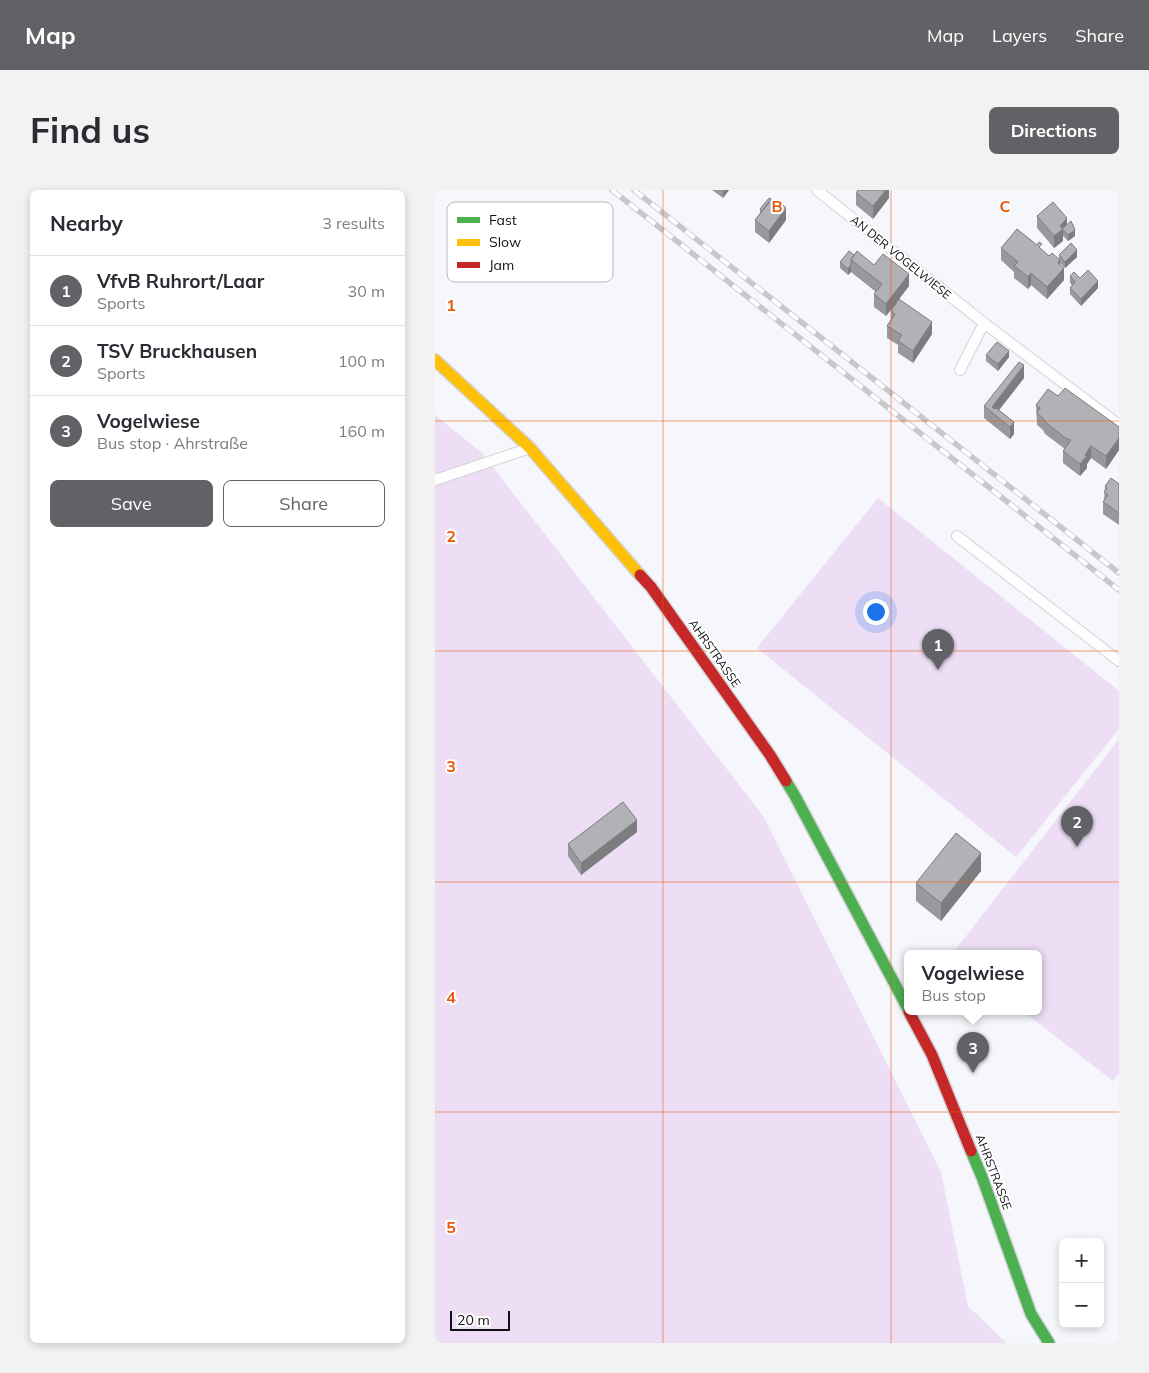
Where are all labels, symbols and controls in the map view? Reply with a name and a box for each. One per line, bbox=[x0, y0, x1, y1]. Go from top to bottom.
text: Map bbox=[25, 20, 76, 50]
text: Map bbox=[927, 24, 964, 47]
text: Layers bbox=[992, 24, 1047, 47]
text: Share bbox=[1075, 24, 1124, 47]
button: Directions bbox=[989, 107, 1119, 154]
text: Find us bbox=[30, 108, 150, 152]
text: B bbox=[771, 196, 783, 216]
text: C bbox=[1000, 196, 1011, 216]
legend bbox=[447, 202, 613, 282]
text: Nearby bbox=[50, 210, 123, 236]
text: Fast bbox=[489, 211, 517, 229]
street label: AN DER VOGELWIESE bbox=[848, 212, 954, 302]
text: 3 results bbox=[322, 213, 385, 233]
text: Slow bbox=[489, 233, 521, 251]
text: Jam bbox=[489, 256, 514, 274]
text: VfvB Ruhrort/Laar bbox=[97, 269, 264, 293]
text: 1 bbox=[61, 281, 71, 301]
text: 30 m bbox=[348, 281, 385, 301]
text: Sports bbox=[97, 293, 145, 313]
text: 1 bbox=[446, 295, 456, 315]
text: TSV Bruckhausen bbox=[97, 339, 257, 363]
text: 2 bbox=[61, 351, 71, 371]
text: 100 m bbox=[338, 351, 385, 371]
text: Sports bbox=[97, 363, 145, 383]
text: Vogelwiese bbox=[97, 409, 200, 433]
text: 3 bbox=[61, 421, 71, 441]
text: 160 m bbox=[338, 421, 385, 441]
text: Bus stop · Ahrstraße bbox=[97, 433, 248, 453]
button: Save bbox=[50, 480, 213, 527]
button: Share bbox=[223, 480, 385, 527]
text: 2 bbox=[446, 526, 456, 546]
your location bbox=[863, 599, 889, 625]
street label: AHRSTRASSE bbox=[686, 616, 744, 690]
pin: 1 bbox=[922, 629, 954, 670]
text: 3 bbox=[446, 756, 456, 776]
pin: 2 bbox=[1061, 806, 1093, 847]
popup bbox=[904, 950, 1042, 1015]
text: Vogelwiese bbox=[921, 961, 1025, 985]
text: Bus stop bbox=[921, 985, 986, 1005]
text: 4 bbox=[446, 987, 456, 1007]
pin: 3 bbox=[957, 1032, 989, 1073]
street label: AHRSTRASSE bbox=[973, 1132, 1015, 1212]
text: 5 bbox=[446, 1217, 456, 1237]
map controls bbox=[1059, 1238, 1104, 1328]
button: + bbox=[1059, 1238, 1104, 1283]
button: − bbox=[1059, 1283, 1104, 1328]
scale bar bbox=[450, 1308, 510, 1331]
text: 20 m bbox=[457, 1311, 490, 1329]

